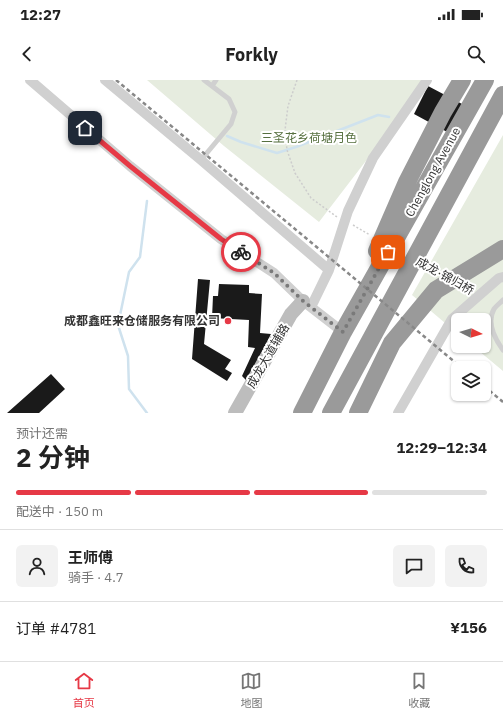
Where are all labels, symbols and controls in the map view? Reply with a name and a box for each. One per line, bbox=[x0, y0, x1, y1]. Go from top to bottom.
text: 12:27 bbox=[20, 5, 61, 24]
icon: back bbox=[16, 43, 38, 65]
text: Forkly bbox=[225, 43, 278, 66]
icon: search bbox=[465, 43, 487, 65]
pin bbox=[68, 111, 102, 145]
icon: home bbox=[74, 117, 96, 139]
street label: Chenglong Avenue bbox=[402, 124, 464, 219]
park label: 三圣花乡荷塘月色 bbox=[261, 130, 357, 145]
courier bbox=[221, 232, 261, 272]
pin bbox=[371, 235, 405, 269]
icon: bike bbox=[230, 241, 252, 263]
icon: bag bbox=[377, 241, 399, 263]
street label: 成龙·锦归桥 bbox=[414, 254, 477, 298]
place label: 成都鑫旺来仓储服务有限公司 bbox=[64, 313, 220, 328]
north arrow bbox=[451, 313, 491, 353]
map controls bbox=[451, 313, 491, 401]
marker: 成都鑫旺来仓储服务有限公司 bbox=[223, 316, 233, 326]
street label: 成龙大道辅路 bbox=[243, 321, 292, 391]
button: layers bbox=[451, 361, 491, 401]
text: 预计还需 bbox=[16, 425, 68, 442]
text: 12:29–12:34 bbox=[396, 438, 487, 457]
text: 2 分钟 bbox=[16, 440, 90, 474]
text: 配送中 · 150 m bbox=[16, 503, 103, 520]
button: person bbox=[16, 545, 58, 587]
button: chat bbox=[393, 545, 435, 587]
button: phone bbox=[445, 545, 487, 587]
text: 王师傅 bbox=[68, 548, 113, 567]
text: 骑手 · 4.7 bbox=[68, 569, 124, 586]
text: ¥156 bbox=[450, 618, 487, 637]
text: 订单 #4781 bbox=[16, 619, 96, 638]
tab: 首页 bbox=[73, 670, 95, 710]
tab: 地图 bbox=[240, 670, 262, 710]
tab: 收藏 bbox=[408, 670, 430, 710]

